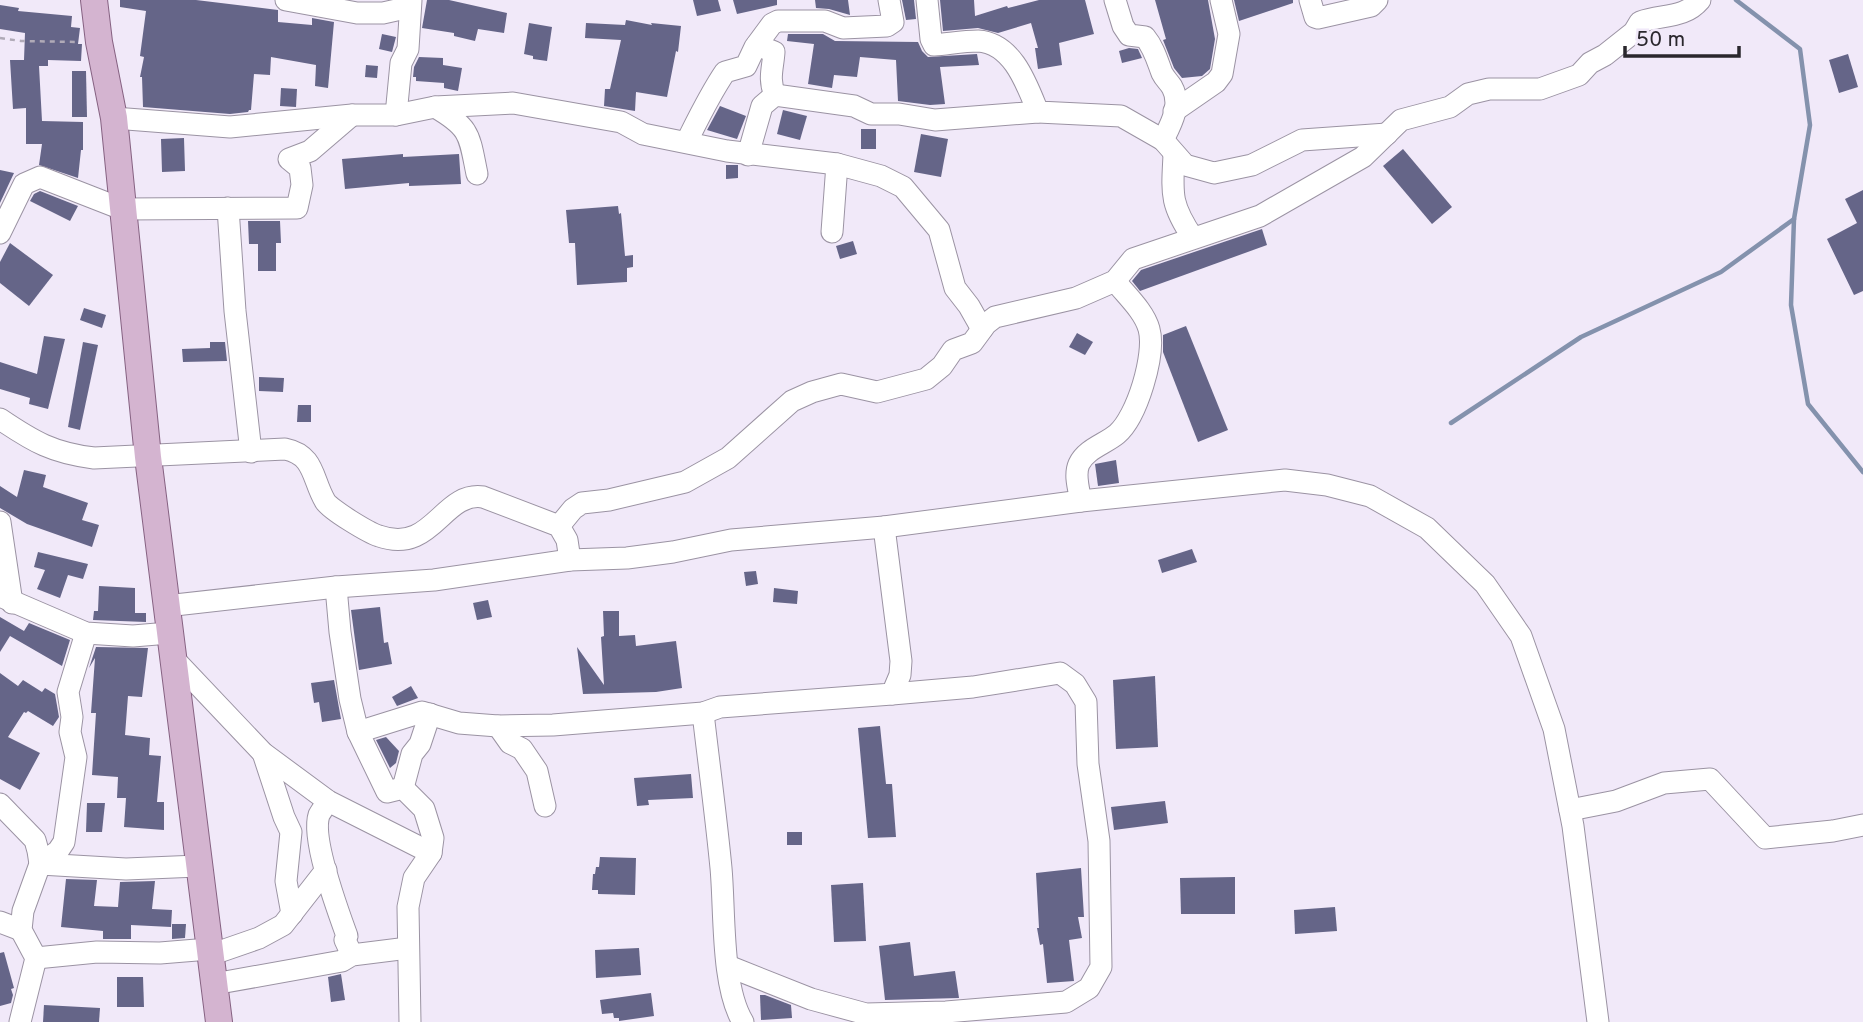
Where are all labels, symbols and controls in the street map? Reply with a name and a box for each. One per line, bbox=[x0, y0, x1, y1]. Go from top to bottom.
scale bar bbox=[1625, 14, 1739, 58]
text: 50 m bbox=[1636, 27, 1685, 54]

